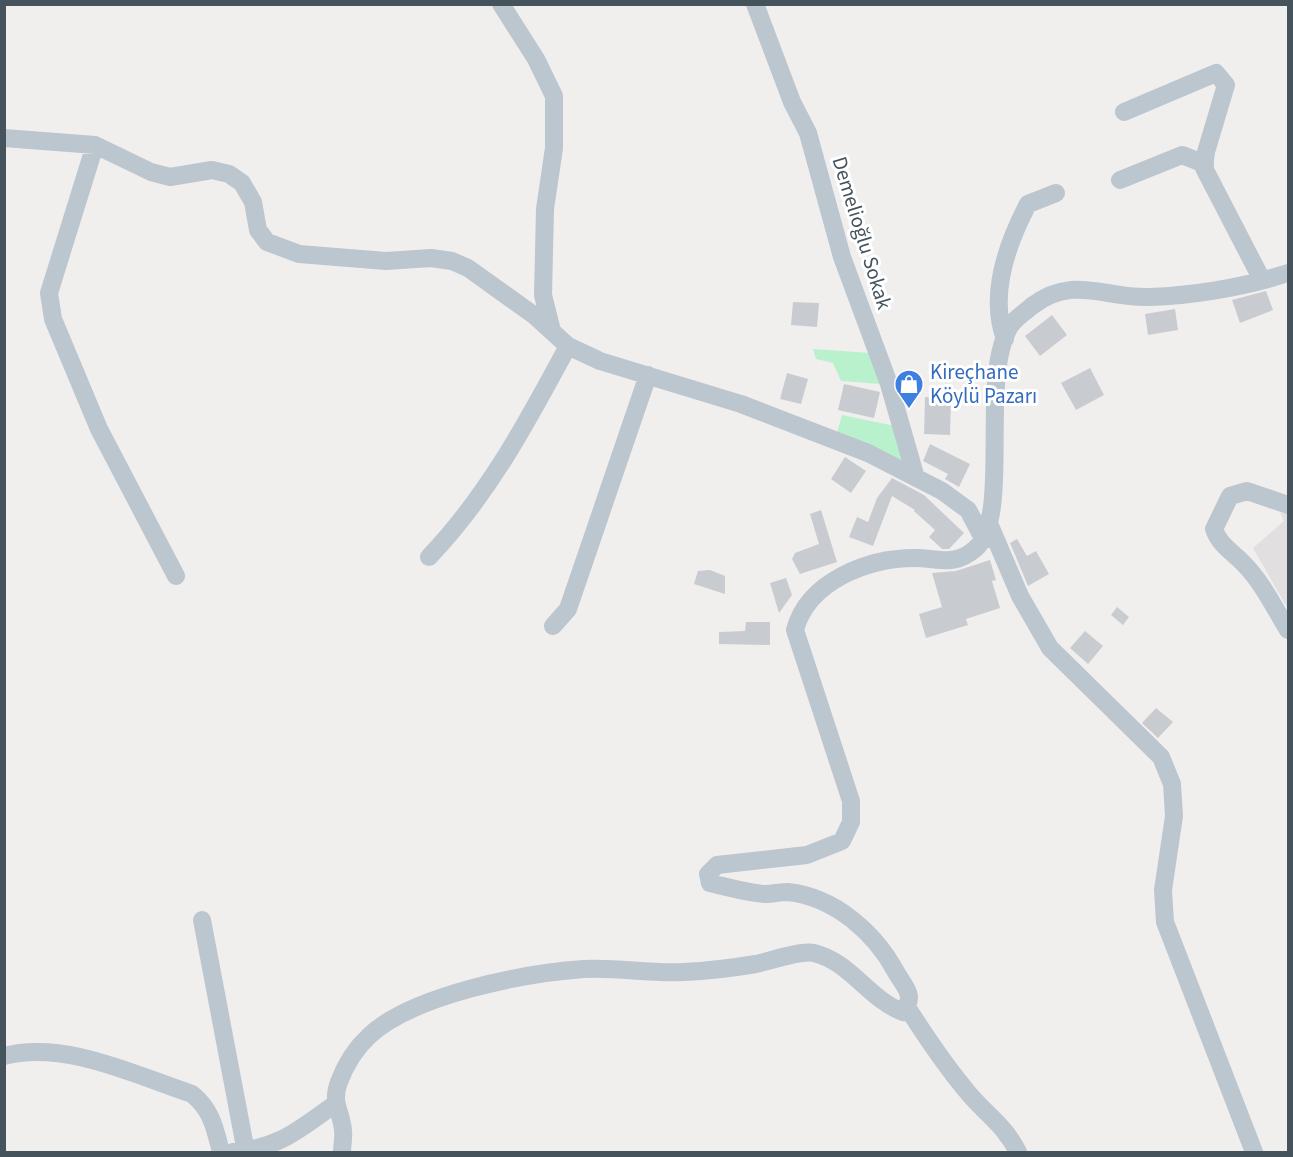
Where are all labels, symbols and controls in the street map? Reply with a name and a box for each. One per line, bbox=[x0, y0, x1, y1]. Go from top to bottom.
street label: Demelioğlu Sokak bbox=[825, 153, 900, 314]
place label: Kireçhane Köylü Pazarı bbox=[930, 357, 1037, 411]
shop icon: Kireçhane Köylü Pazarı bbox=[893, 368, 925, 410]

